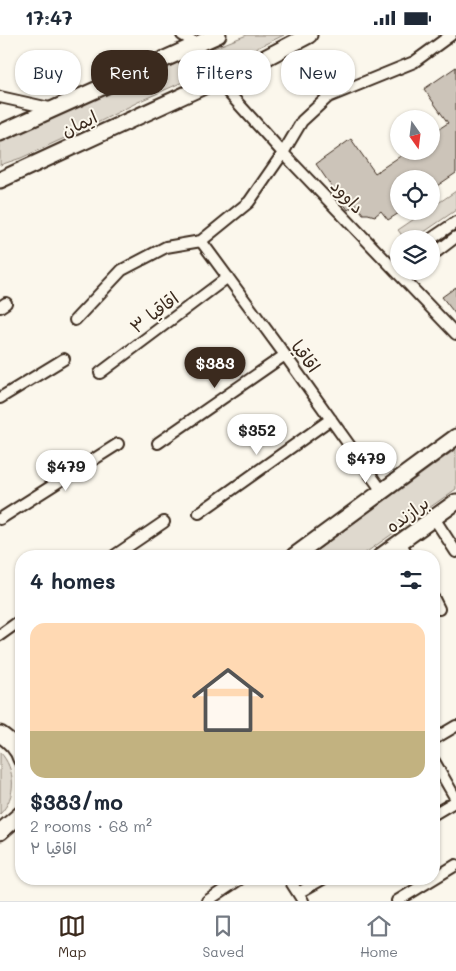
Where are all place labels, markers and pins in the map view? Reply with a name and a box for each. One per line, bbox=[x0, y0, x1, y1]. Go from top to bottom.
pin: $383 bbox=[185, 347, 245, 389]
pin: $352 bbox=[227, 413, 287, 456]
pin: $479 bbox=[336, 441, 396, 484]
pin: $479 bbox=[36, 449, 96, 492]

